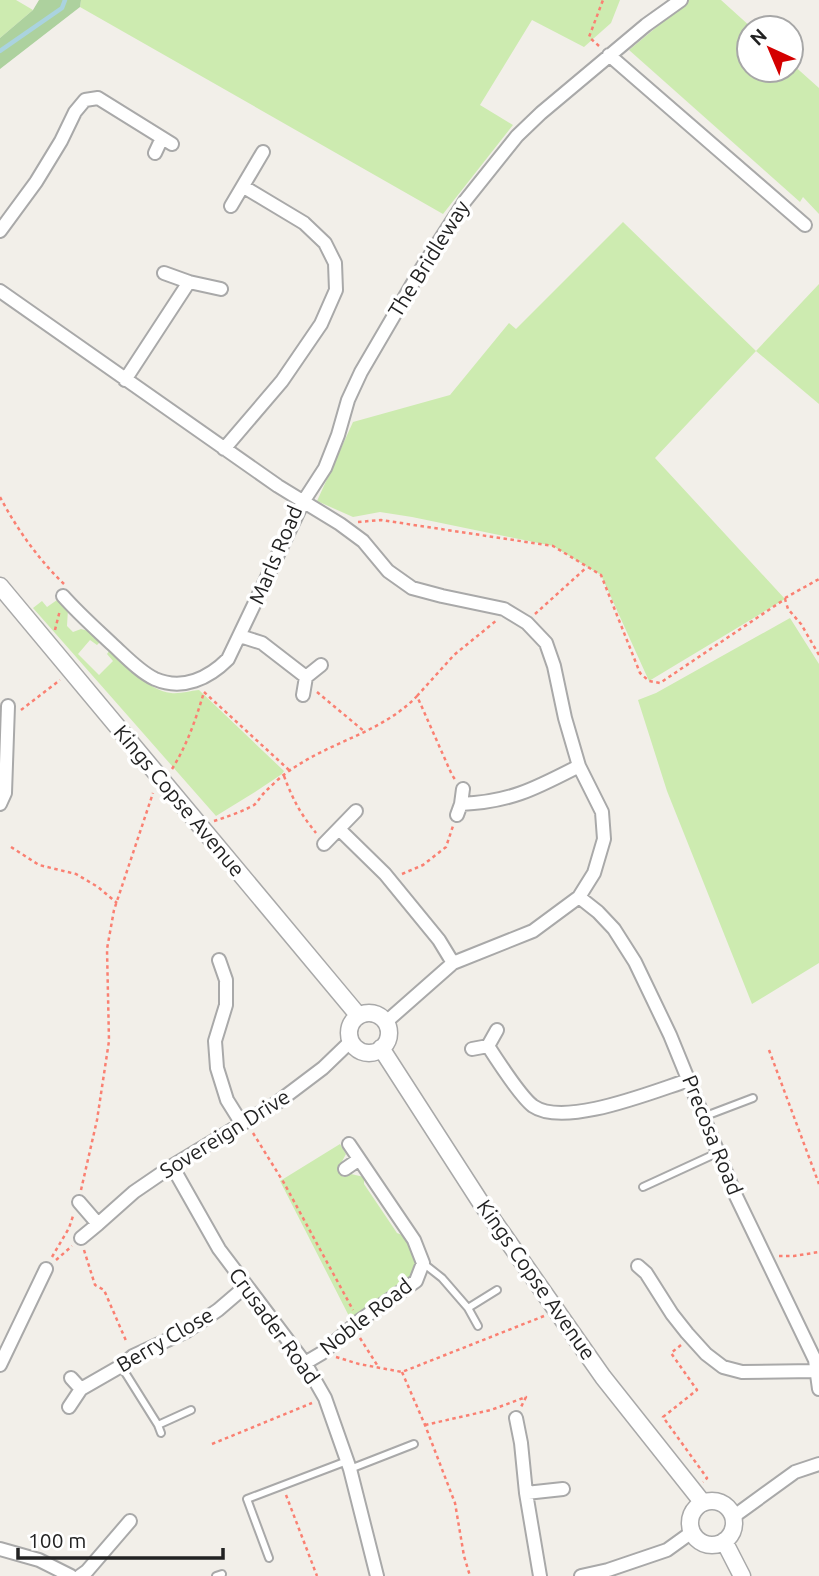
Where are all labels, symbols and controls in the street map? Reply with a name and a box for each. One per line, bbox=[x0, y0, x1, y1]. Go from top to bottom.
north arrow bbox=[735, 14, 805, 84]
text: N bbox=[745, 24, 771, 50]
street label: The Bridleway bbox=[383, 196, 474, 321]
street label: Marls Road bbox=[244, 502, 307, 608]
street label: Kings Copse Avenue bbox=[110, 720, 250, 881]
street label: Precosa Road bbox=[678, 1071, 748, 1198]
street label: Sovereign Drive bbox=[155, 1084, 294, 1183]
street label: Kings Copse Avenue bbox=[472, 1195, 601, 1364]
street label: Crusader Road bbox=[225, 1263, 325, 1388]
street label: Noble Road bbox=[315, 1273, 416, 1359]
street label: Berry Close bbox=[112, 1302, 217, 1376]
scale bar bbox=[18, 1516, 222, 1560]
text: 100 m bbox=[28, 1528, 86, 1552]

